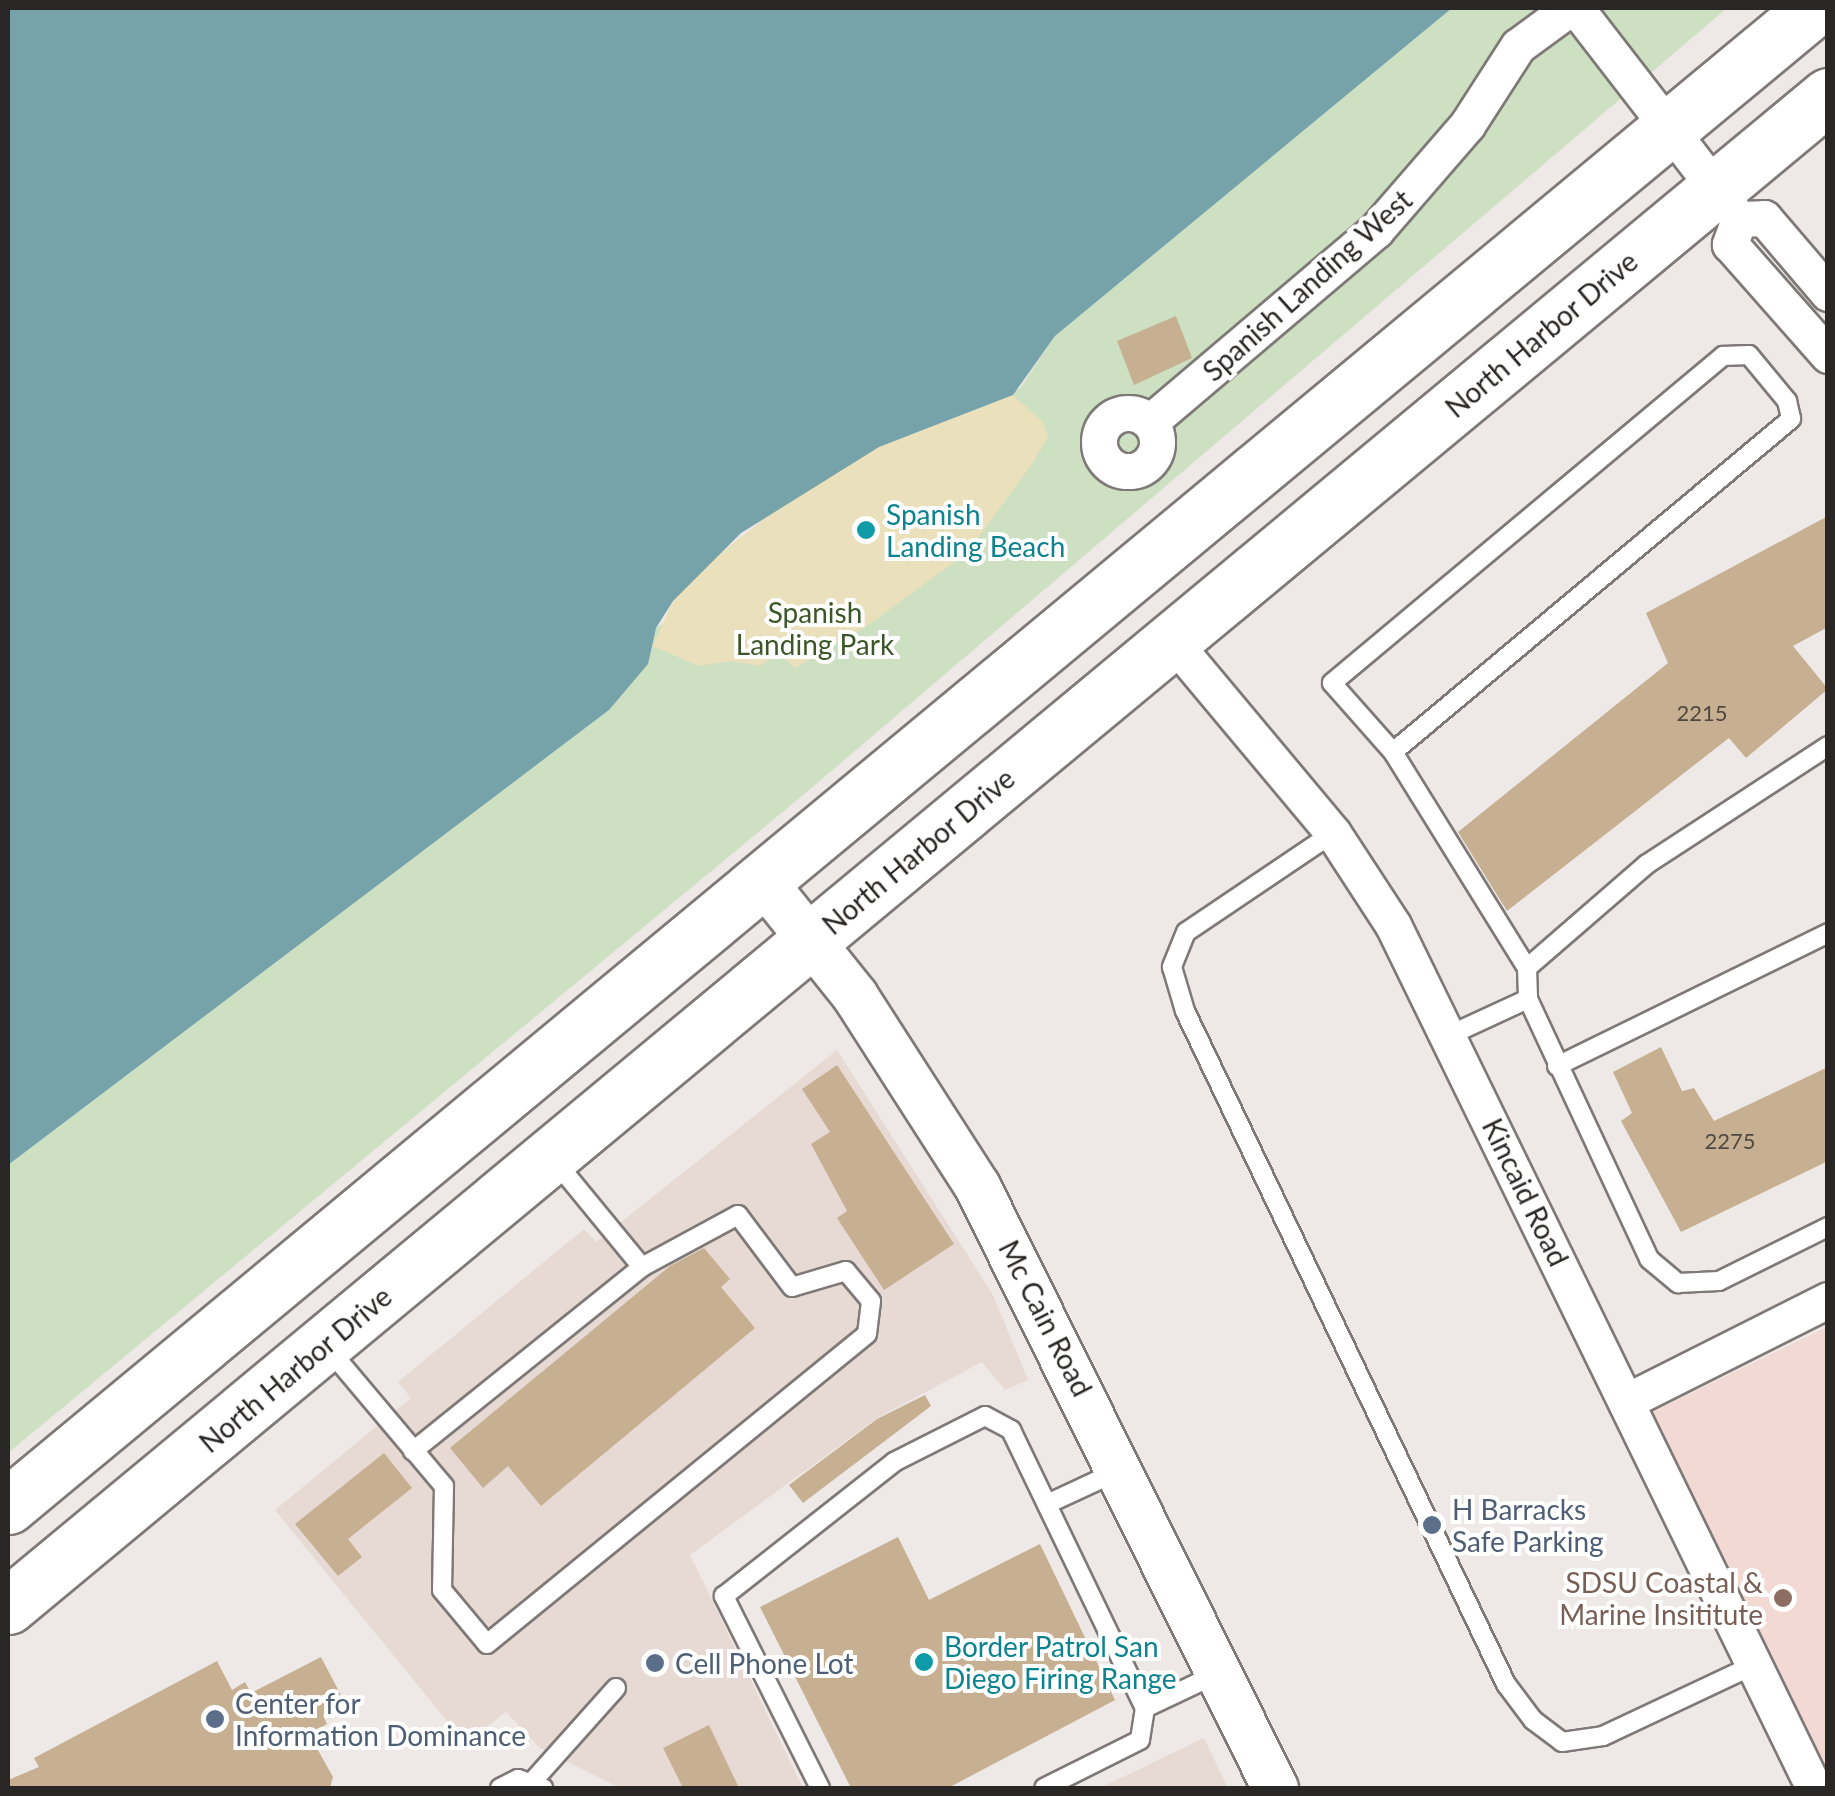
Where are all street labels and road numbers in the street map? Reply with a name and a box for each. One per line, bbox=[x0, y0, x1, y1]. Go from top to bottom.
street label: Spanish Landing West bbox=[1196, 182, 1418, 388]
street label: North Harbor Drive bbox=[1438, 244, 1644, 424]
street label: North Harbor Drive bbox=[815, 761, 1021, 941]
street label: Kincaid Road bbox=[1476, 1113, 1576, 1271]
street label: Mc Cain Road bbox=[992, 1234, 1100, 1402]
street label: North Harbor Drive bbox=[192, 1279, 398, 1459]

